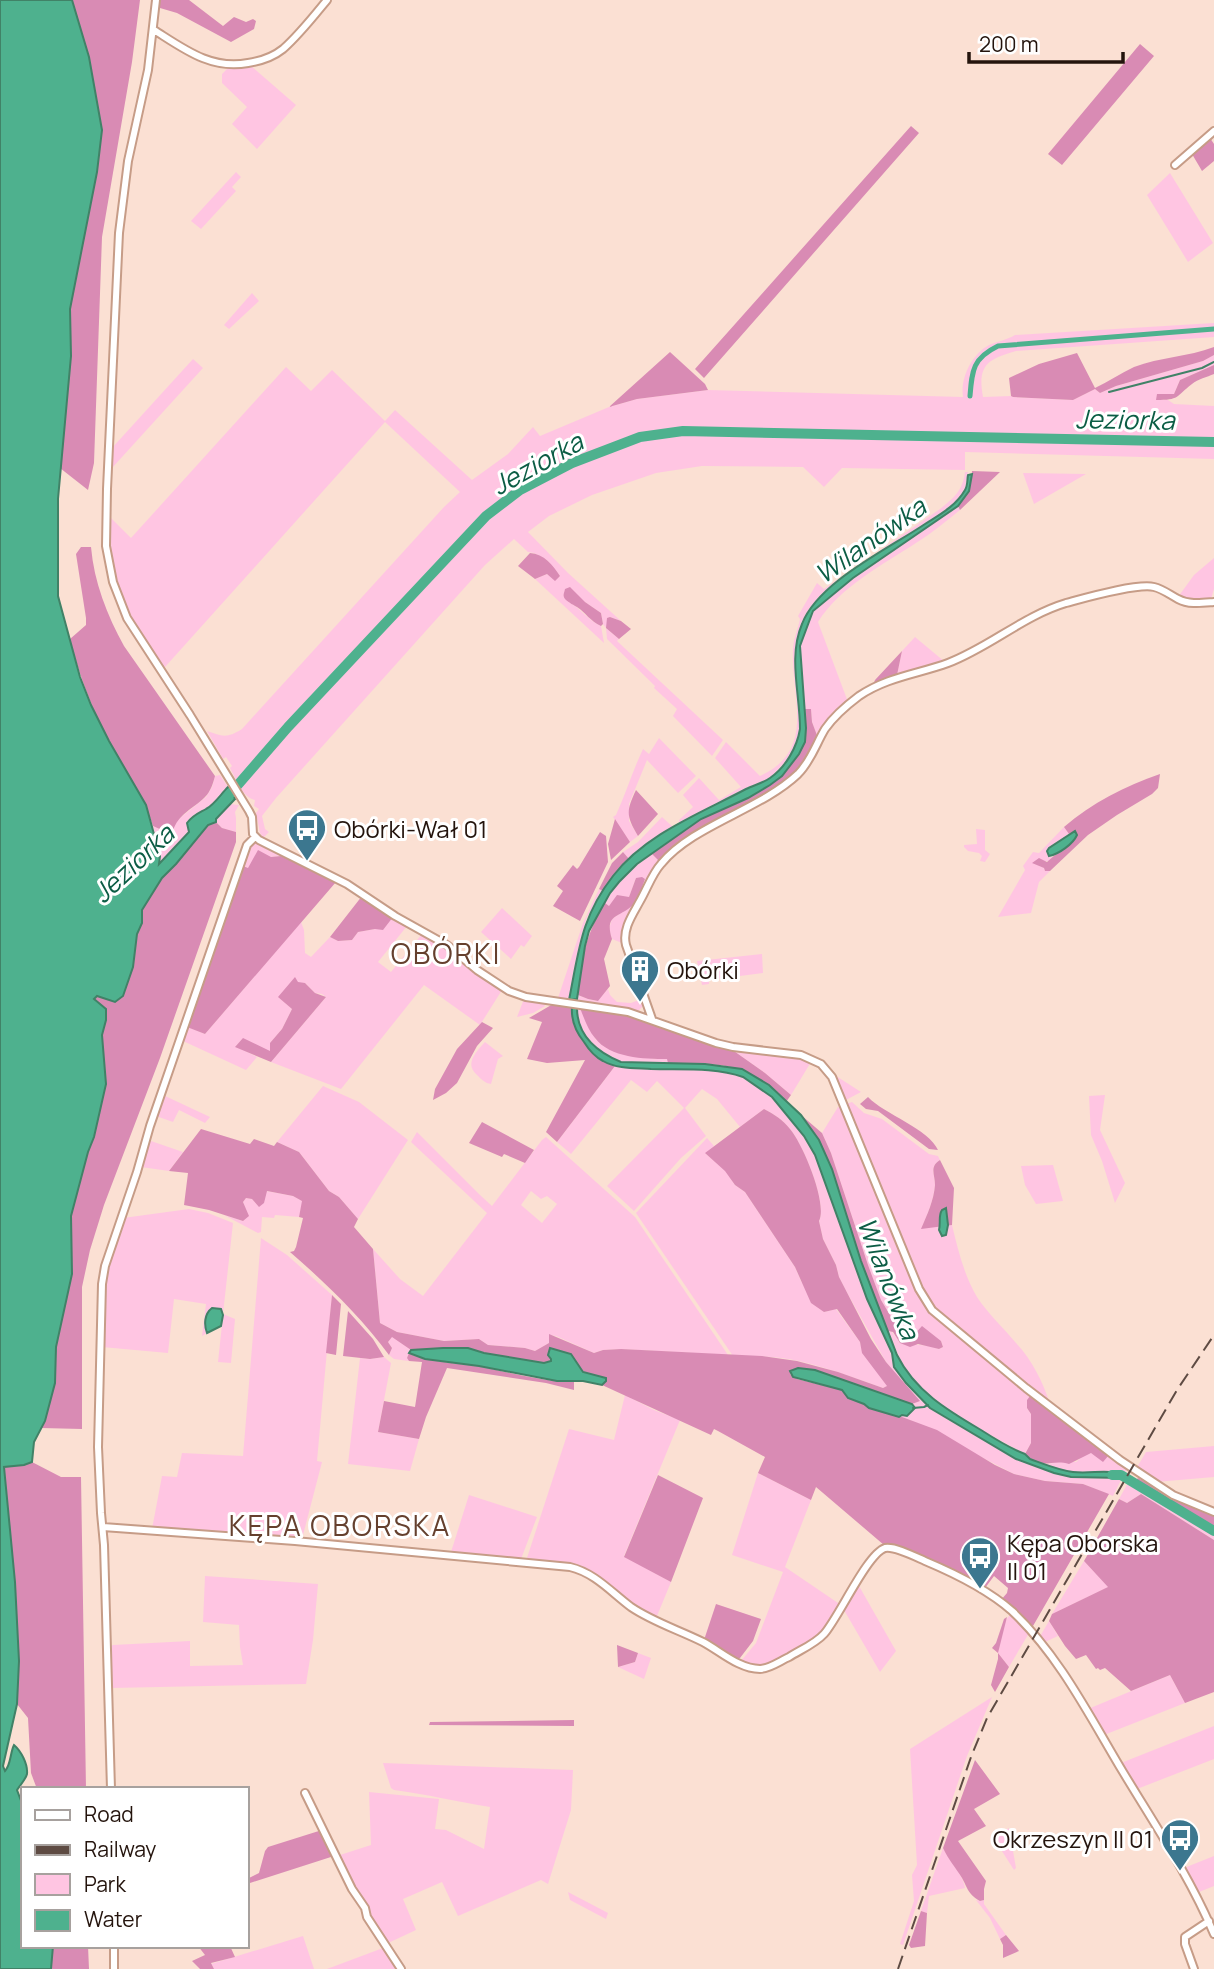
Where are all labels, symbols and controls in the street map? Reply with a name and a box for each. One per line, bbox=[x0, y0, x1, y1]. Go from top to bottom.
scale bar bbox=[969, 21, 1123, 65]
text: 200 m bbox=[979, 30, 1039, 58]
water label: Jeziorka bbox=[1075, 400, 1176, 438]
water label: Jeziorka bbox=[485, 422, 590, 503]
water label: Wilanówka bbox=[807, 488, 934, 591]
bus stop icon: Obórki-Wał 01 bbox=[286, 807, 328, 862]
place label: Obórki-Wał 01 bbox=[334, 812, 487, 845]
water label: Jeziorka bbox=[84, 815, 183, 910]
district label: OBÓRKI bbox=[391, 934, 501, 972]
building icon: Obórki bbox=[619, 948, 661, 1003]
place label: Obórki bbox=[667, 953, 739, 986]
water label: Wilanówka bbox=[849, 1212, 929, 1346]
district label: KĘPA OBORSKA bbox=[229, 1506, 451, 1544]
place label: Kępa Oborska II 01 bbox=[1007, 1526, 1158, 1587]
bus stop icon: Kępa Oborska II 01 bbox=[959, 1535, 1001, 1590]
legend bbox=[21, 1787, 248, 1948]
text: Road bbox=[84, 1800, 134, 1828]
bus stop icon: Okrzeszyn II 01 bbox=[1159, 1817, 1201, 1872]
place label: Okrzeszyn II 01 bbox=[993, 1822, 1153, 1855]
text: Railway bbox=[84, 1835, 156, 1863]
text: Park bbox=[84, 1870, 126, 1898]
text: Water bbox=[84, 1905, 143, 1933]

